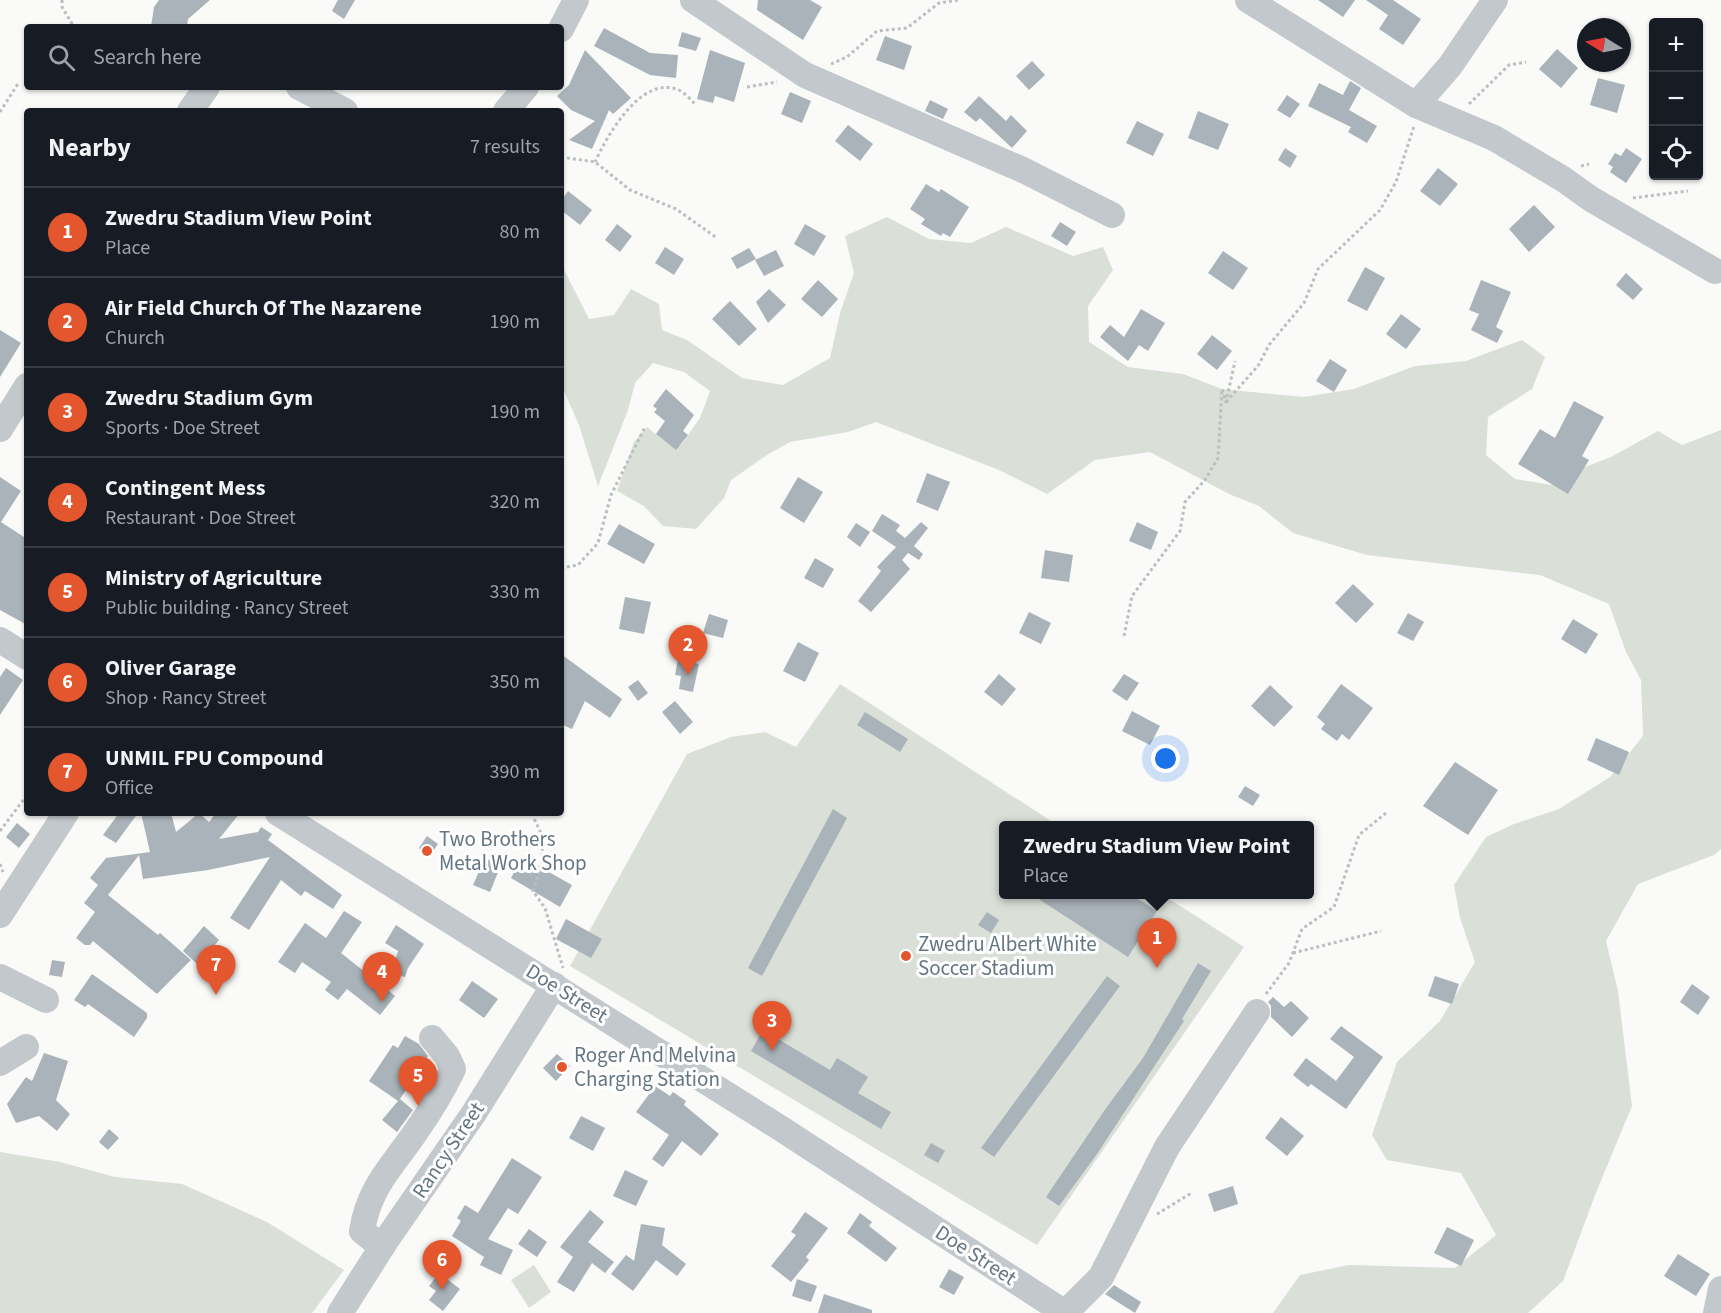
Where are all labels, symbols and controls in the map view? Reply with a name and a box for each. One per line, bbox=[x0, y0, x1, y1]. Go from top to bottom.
north arrow bbox=[1577, 18, 1631, 72]
map controls bbox=[1649, 18, 1703, 180]
button: + bbox=[1649, 18, 1703, 72]
search box bbox=[24, 24, 564, 90]
icon: search bbox=[45, 41, 78, 74]
text: Search here bbox=[93, 41, 201, 73]
button: − bbox=[1649, 72, 1703, 126]
button: locate bbox=[1649, 126, 1703, 180]
text: Nearby bbox=[48, 129, 131, 166]
text: 7 results bbox=[470, 133, 540, 161]
text: Zwedru Stadium View Point bbox=[105, 202, 372, 234]
text: 1 bbox=[62, 218, 73, 246]
text: 80 m bbox=[500, 218, 540, 246]
text: Place bbox=[105, 234, 150, 262]
text: Air Field Church Of The Nazarene bbox=[105, 292, 422, 324]
text: 2 bbox=[62, 308, 73, 336]
text: 190 m bbox=[490, 308, 540, 336]
text: Church bbox=[105, 324, 165, 352]
text: Zwedru Stadium Gym bbox=[105, 382, 313, 414]
text: 3 bbox=[62, 398, 73, 426]
text: 190 m bbox=[490, 398, 540, 426]
text: Sports · Doe Street bbox=[105, 414, 260, 442]
text: Contingent Mess bbox=[105, 472, 266, 504]
text: 4 bbox=[62, 488, 73, 516]
text: 320 m bbox=[490, 488, 540, 516]
text: Restaurant · Doe Street bbox=[105, 504, 296, 532]
text: Ministry of Agriculture bbox=[105, 562, 322, 594]
text: 5 bbox=[62, 578, 73, 606]
text: 330 m bbox=[490, 578, 540, 606]
text: Public building · Rancy Street bbox=[105, 594, 348, 622]
pin: 2 bbox=[668, 626, 708, 675]
text: Oliver Garage bbox=[105, 652, 236, 684]
text: 6 bbox=[62, 668, 73, 696]
text: 350 m bbox=[490, 668, 540, 696]
text: Shop · Rancy Street bbox=[105, 684, 267, 712]
text: UNMIL FPU Compound bbox=[105, 742, 323, 774]
your location bbox=[1151, 744, 1180, 773]
text: 7 bbox=[62, 758, 73, 786]
text: 390 m bbox=[490, 758, 540, 786]
text: Office bbox=[105, 774, 153, 802]
popup bbox=[999, 821, 1314, 899]
place label: Two Brothers Metal Work Shop bbox=[439, 824, 587, 878]
text: Zwedru Stadium View Point bbox=[1023, 830, 1290, 862]
marker: Two Brothers Metal Work Shop bbox=[420, 844, 434, 858]
text: Place bbox=[1023, 862, 1068, 890]
pin: 1 bbox=[1138, 918, 1176, 968]
place label: Zwedru Albert White Soccer Stadium bbox=[918, 929, 1097, 983]
pin: 7 bbox=[196, 946, 236, 995]
marker: Zwedru Albert White Soccer Stadium bbox=[899, 949, 913, 963]
pin: 4 bbox=[362, 952, 401, 1002]
street label: Doe Street bbox=[520, 956, 614, 1030]
pin: 3 bbox=[752, 1002, 792, 1051]
place label: Roger And Melvina Charging Station bbox=[574, 1040, 736, 1094]
pin: 5 bbox=[398, 1056, 438, 1106]
marker: Roger And Melvina Charging Station bbox=[555, 1060, 569, 1074]
street label: Rancy Street bbox=[405, 1096, 491, 1204]
street label: Doe Street bbox=[929, 1217, 1023, 1293]
pin: 6 bbox=[422, 1240, 462, 1290]

